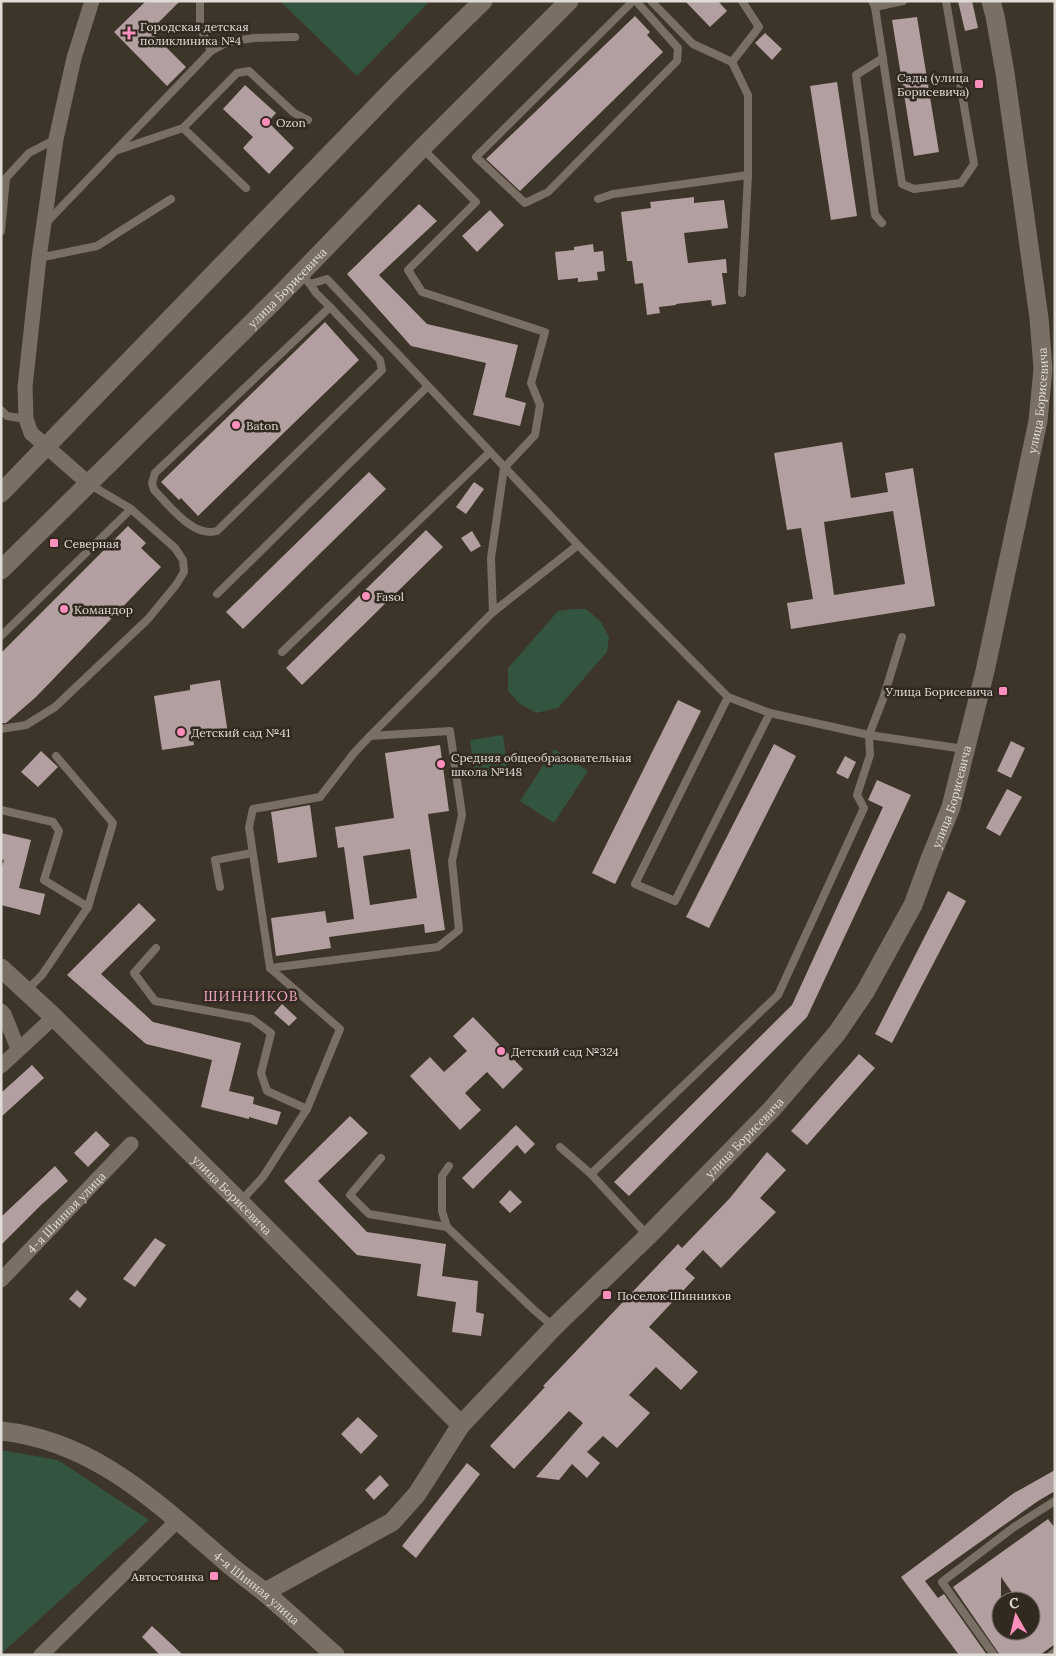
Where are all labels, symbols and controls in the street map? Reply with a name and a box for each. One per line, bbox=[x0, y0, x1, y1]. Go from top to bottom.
place label: Городская детская поликлиника №4 bbox=[140, 19, 249, 48]
marker: Городская детская поликлиника №4 bbox=[122, 26, 136, 40]
place label: Сады (улица Борисевича) bbox=[897, 70, 969, 100]
marker: Сады (улица Борисевича) bbox=[973, 78, 985, 90]
place label: Ozon bbox=[276, 115, 306, 130]
marker: Ozon bbox=[260, 116, 272, 128]
street label: улица Борисевича bbox=[244, 244, 329, 331]
street label: улица Борисевича bbox=[1024, 347, 1051, 455]
place label: Baton bbox=[246, 418, 279, 433]
marker: Baton bbox=[230, 419, 242, 431]
place label: Северная bbox=[64, 536, 119, 551]
marker: Северная bbox=[48, 537, 60, 549]
place label: Fasol bbox=[376, 589, 404, 604]
marker: Fasol bbox=[360, 590, 372, 602]
place label: Командор bbox=[74, 602, 133, 617]
marker: Командор bbox=[58, 603, 70, 615]
place label: Улица Борисевича bbox=[885, 684, 993, 699]
marker: Улица Борисевича bbox=[997, 685, 1009, 697]
place label: Детский сад №41 bbox=[191, 725, 290, 740]
marker: Детский сад №41 bbox=[175, 726, 187, 738]
street label: улица Борисевича bbox=[928, 744, 974, 850]
place label: Средняя общеобразовательная школа №148 bbox=[451, 750, 632, 779]
marker: Средняя общеобразовательная школа №148 bbox=[435, 758, 447, 770]
district label: ШИННИКОВ bbox=[204, 987, 298, 1005]
place label: Детский сад №324 bbox=[511, 1044, 619, 1059]
marker: Детский сад №324 bbox=[495, 1045, 507, 1057]
street label: улица Борисевича bbox=[702, 1094, 786, 1181]
street label: улица Борисевича bbox=[190, 1152, 275, 1238]
street label: 4-я Шинная улица bbox=[24, 1168, 108, 1256]
place label: Поселок Шинников bbox=[617, 1288, 731, 1303]
marker: Поселок Шинников bbox=[601, 1289, 613, 1301]
street label: 4-я Шинная улица bbox=[211, 1547, 303, 1627]
place label: Автостоянка bbox=[130, 1569, 204, 1584]
marker: Автостоянка bbox=[208, 1570, 220, 1582]
north arrow bbox=[991, 1591, 1041, 1641]
text: С bbox=[1008, 1593, 1021, 1613]

